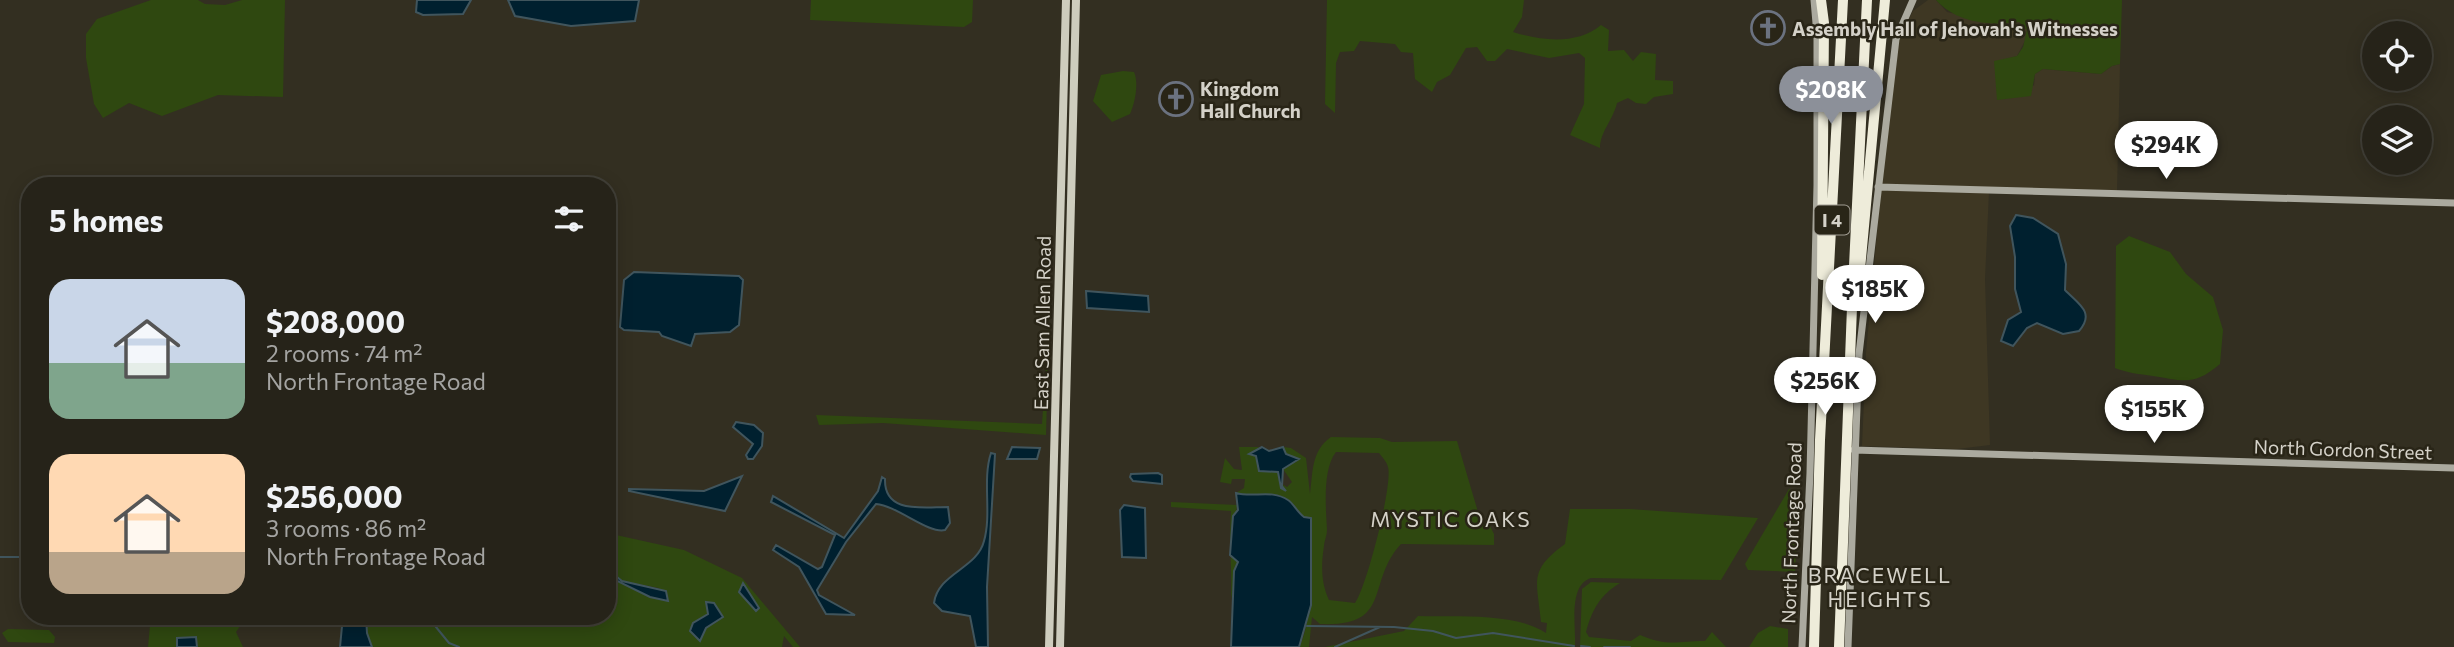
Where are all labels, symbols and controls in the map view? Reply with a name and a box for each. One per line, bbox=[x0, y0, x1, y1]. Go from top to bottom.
church icon: Assembly Hall of Jehovah's Witnesses bbox=[1749, 9, 1787, 47]
place label: Assembly Hall of Jehovah's Witnesses bbox=[1792, 17, 2118, 40]
map controls bbox=[2362, 21, 2432, 175]
button: locate bbox=[2362, 21, 2432, 91]
pin: $208K bbox=[1782, 66, 1880, 126]
text: $208K bbox=[1795, 75, 1867, 103]
place label: Kingdom Hall Church bbox=[1200, 77, 1301, 122]
church icon: Kingdom Hall Church bbox=[1157, 80, 1195, 118]
button: layers bbox=[2362, 105, 2432, 175]
pin: $294K bbox=[2117, 122, 2215, 181]
text: $294K bbox=[2131, 130, 2201, 158]
icon: filters bbox=[550, 200, 588, 238]
text: 5 homes bbox=[49, 201, 163, 238]
road number: I 4 bbox=[1814, 205, 1850, 234]
street label: East Sam Allen Road bbox=[1029, 236, 1055, 410]
pin: $185K bbox=[1826, 266, 1924, 325]
text: $185K bbox=[1841, 274, 1909, 302]
text: $208,000 bbox=[266, 302, 405, 339]
icon: home bbox=[105, 307, 189, 391]
text: 2 rooms · 74 m² bbox=[266, 339, 422, 367]
pin: $256K bbox=[1776, 358, 1874, 417]
text: $256K bbox=[1790, 366, 1860, 394]
text: North Frontage Road bbox=[266, 367, 486, 395]
pin: $155K bbox=[2105, 386, 2203, 445]
text: $155K bbox=[2121, 394, 2187, 422]
street label: North Gordon Street bbox=[2253, 434, 2433, 464]
street label: North Frontage Road bbox=[1776, 442, 1806, 624]
text: $256,000 bbox=[266, 477, 403, 514]
icon: home bbox=[105, 482, 189, 566]
district label: MYSTIC OAKS bbox=[1370, 506, 1532, 531]
text: 3 rooms · 86 m² bbox=[266, 514, 426, 542]
text: North Frontage Road bbox=[266, 542, 486, 570]
district label: BRACEWELL HEIGHTS bbox=[1808, 562, 1952, 611]

